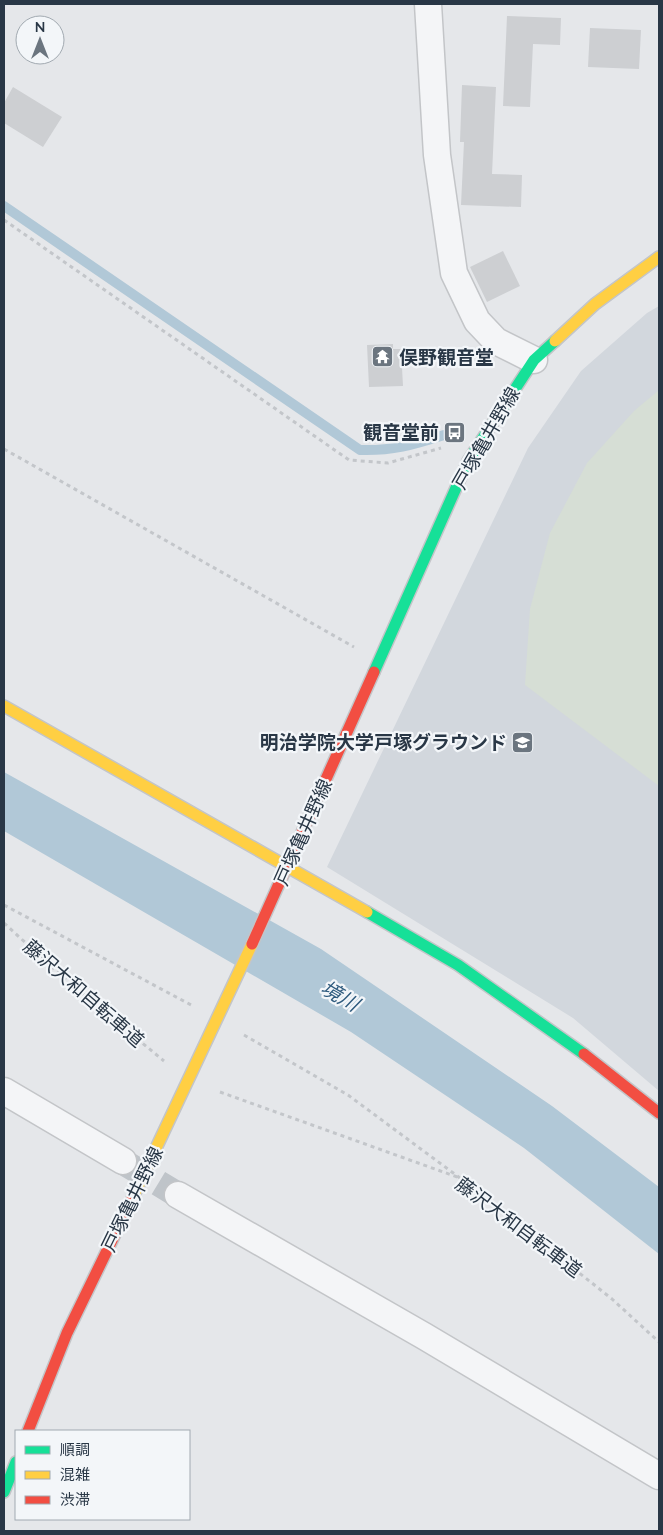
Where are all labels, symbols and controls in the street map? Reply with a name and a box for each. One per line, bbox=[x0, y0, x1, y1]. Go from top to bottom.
north arrow bbox=[15, 15, 65, 65]
text: N bbox=[35, 18, 45, 36]
temple icon: 俣野観音堂 bbox=[371, 345, 395, 369]
place label: 俣野観音堂 bbox=[399, 345, 494, 369]
street label: 戸塚亀井野線 bbox=[447, 383, 525, 493]
place label: 観音堂前 bbox=[363, 420, 439, 444]
bus stop icon: 観音堂前 bbox=[443, 420, 467, 444]
place label: 明治学院大学戸塚グラウンド bbox=[260, 730, 507, 754]
school or university icon: 明治学院大学戸塚グラウンド bbox=[511, 730, 535, 754]
street label: 戸塚亀井野線 bbox=[269, 775, 337, 889]
street label: 藤沢大和自転車道 bbox=[19, 934, 149, 1052]
water label: 境川 bbox=[317, 975, 366, 1017]
street label: 戸塚亀井野線 bbox=[96, 1143, 168, 1255]
street label: 藤沢大和自転車道 bbox=[451, 1172, 587, 1282]
legend bbox=[15, 1430, 190, 1520]
text: 順調 bbox=[60, 1440, 90, 1459]
text: 混雑 bbox=[60, 1465, 90, 1484]
text: 渋滞 bbox=[60, 1490, 90, 1509]

